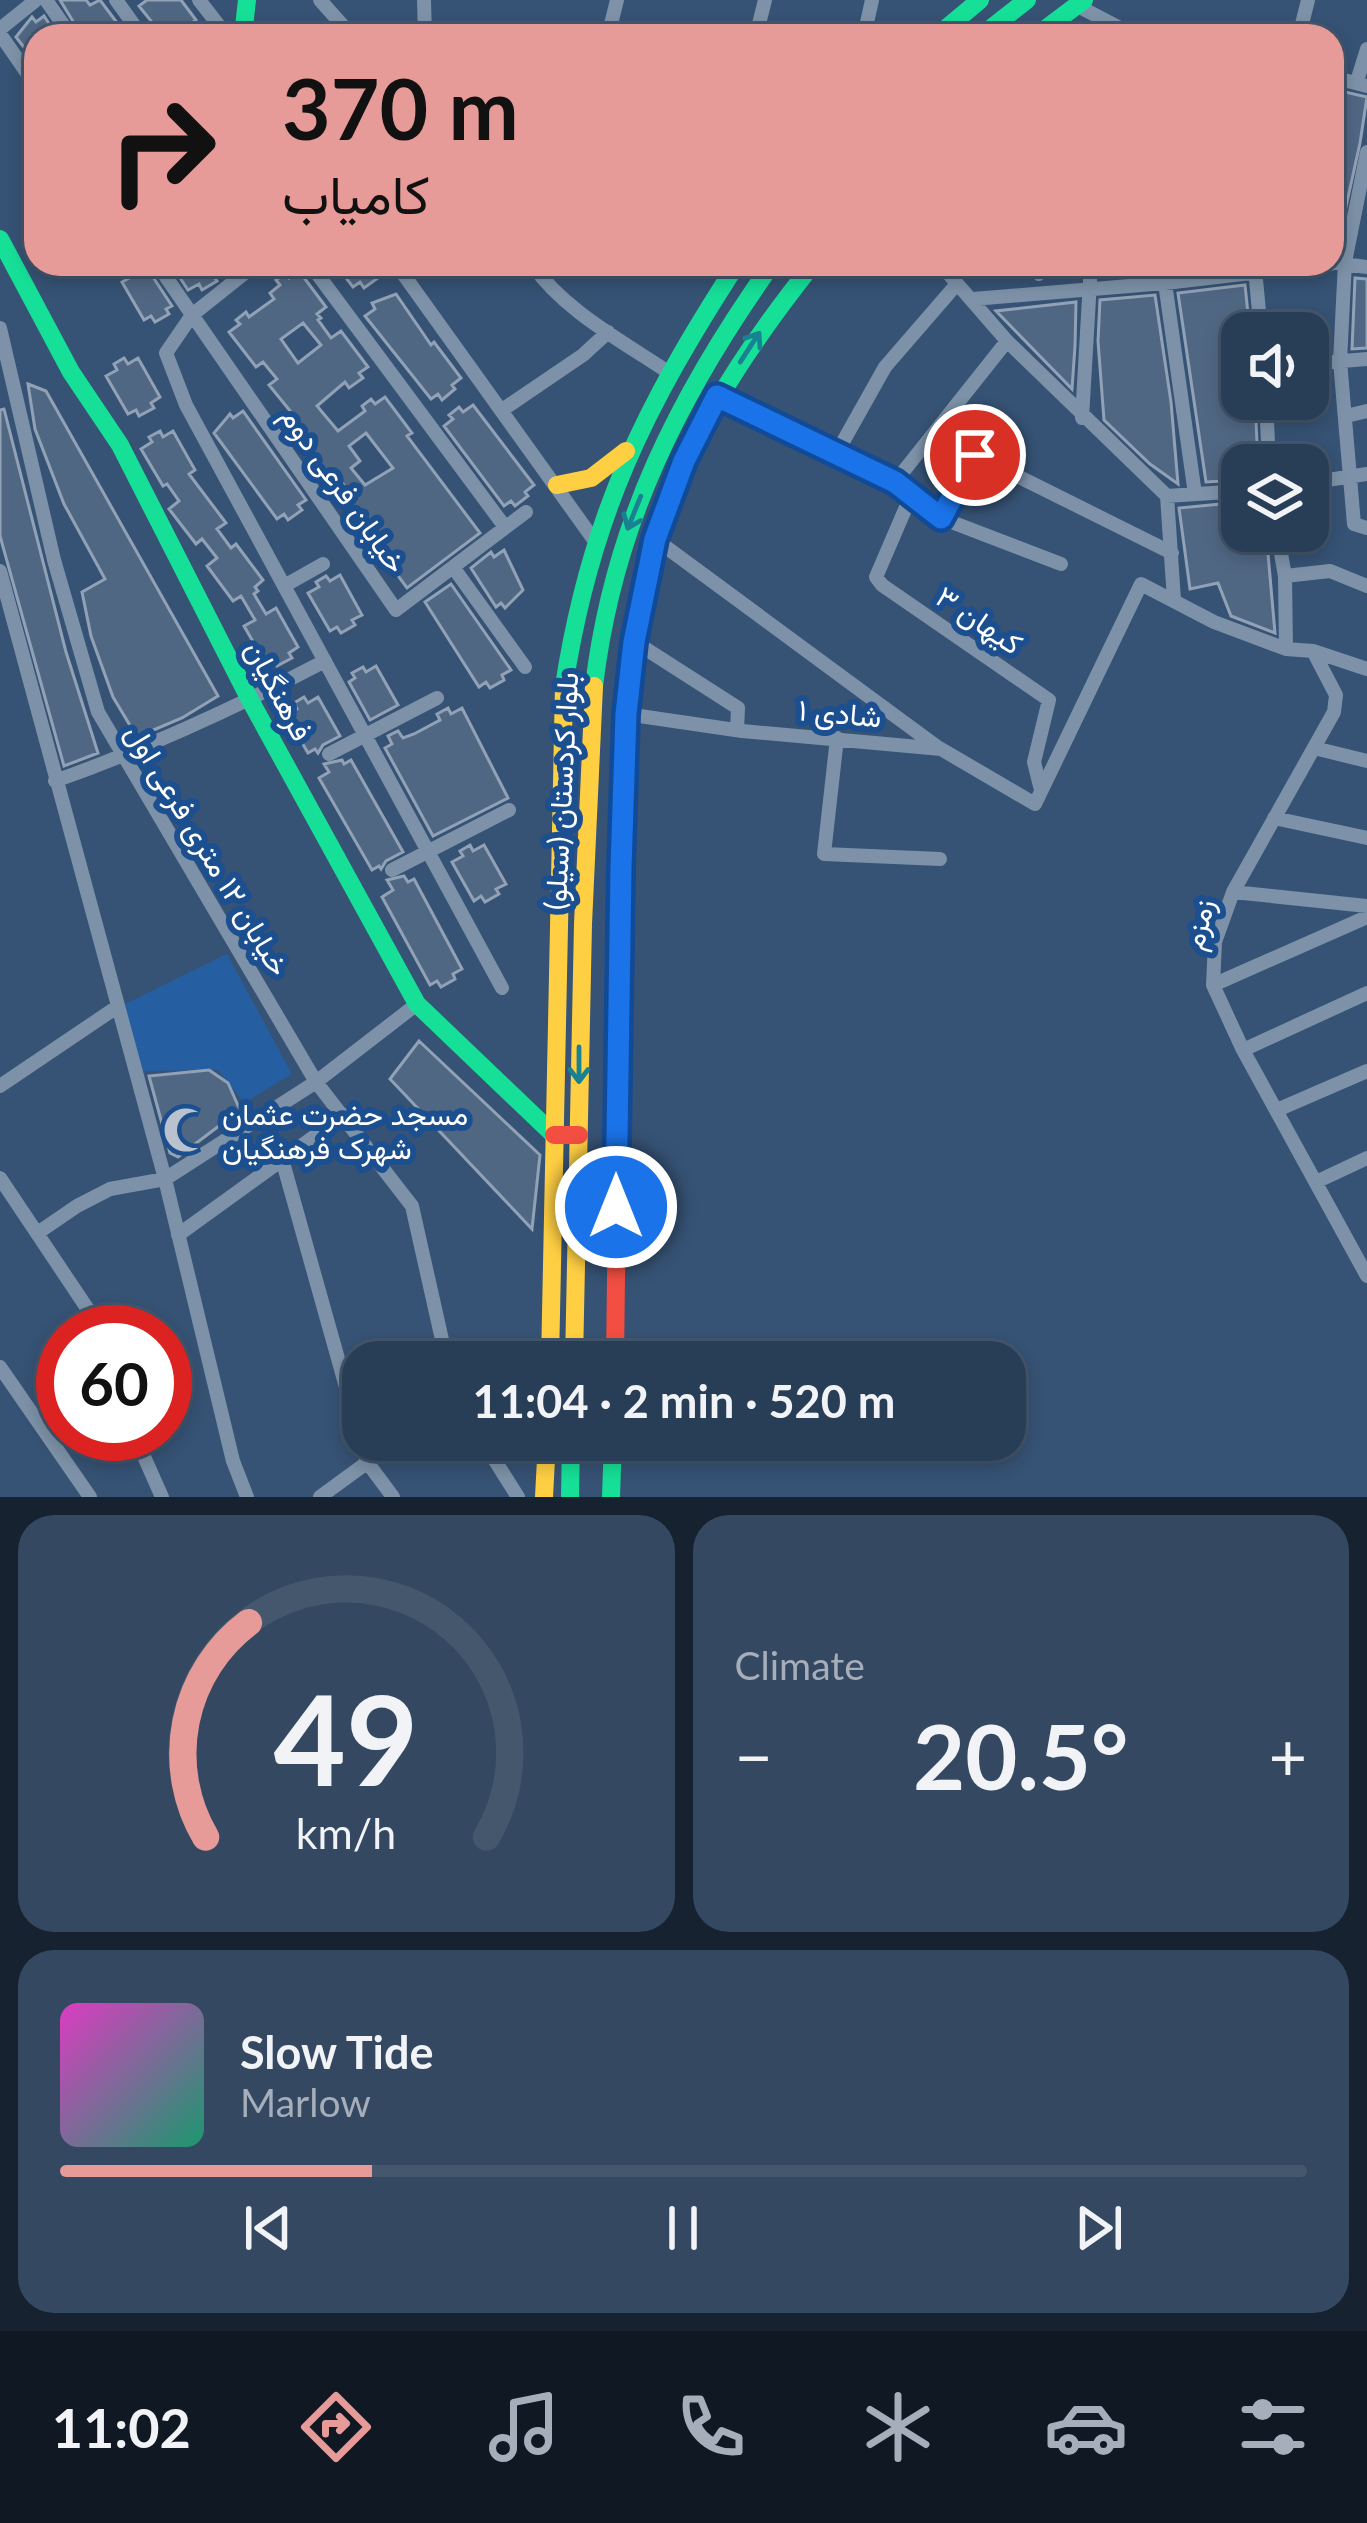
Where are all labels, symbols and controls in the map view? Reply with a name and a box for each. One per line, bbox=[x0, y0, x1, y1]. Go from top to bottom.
text: 370 m bbox=[282, 57, 519, 158]
icon: right bbox=[84, 72, 240, 228]
text: کامیاب bbox=[282, 161, 430, 226]
map controls bbox=[1221, 312, 1329, 552]
button: sound bbox=[1221, 312, 1329, 420]
one-way arrow bbox=[737, 330, 762, 364]
street label: خیابان فرعی دوم bbox=[272, 399, 416, 581]
pin bbox=[924, 404, 1026, 506]
icon: arrive bbox=[942, 422, 1008, 488]
button: layers bbox=[1221, 444, 1329, 552]
one-way arrow bbox=[622, 493, 643, 530]
street label: کیهان ۳ bbox=[929, 577, 1030, 663]
street label: فرهنگیان bbox=[237, 634, 321, 747]
street label: بلوار کردستان (سیلو) bbox=[536, 671, 586, 911]
street label: شادی ۱ bbox=[797, 690, 883, 736]
street label: خیابان ۱۲ متری فرعی اول bbox=[118, 716, 299, 983]
street label: زمزم bbox=[1173, 895, 1224, 954]
one-way arrow bbox=[568, 1045, 590, 1084]
place label: مسجد حضرت عثمان شهرک فرهنگیان bbox=[222, 1095, 468, 1167]
mosque icon: مسجد حضرت عثمان شهرک فرهنگیان bbox=[161, 1105, 211, 1155]
position arrow bbox=[553, 1144, 679, 1270]
speed limit sign: 60 bbox=[36, 1305, 192, 1461]
text: 11:04 · 2 min · 520 m bbox=[473, 1374, 895, 1428]
text: Climate bbox=[735, 1642, 865, 1688]
text: 49 bbox=[274, 1663, 419, 1813]
text: 20.5° bbox=[913, 1701, 1128, 1809]
text: − bbox=[735, 1716, 773, 1795]
text: + bbox=[1269, 1716, 1307, 1795]
text: km/h bbox=[296, 1806, 396, 1857]
text: Slow Tide bbox=[240, 2025, 434, 2079]
text: Marlow bbox=[240, 2079, 371, 2125]
icon: previous bbox=[235, 2195, 301, 2261]
icon: pause bbox=[650, 2195, 716, 2261]
icon: next bbox=[1066, 2195, 1132, 2261]
icon: directions bbox=[294, 2385, 378, 2469]
icon: music bbox=[482, 2385, 566, 2469]
icon: phone bbox=[669, 2385, 753, 2469]
icon: climate bbox=[856, 2385, 940, 2469]
icon: car bbox=[1044, 2385, 1128, 2469]
icon: filters bbox=[1231, 2385, 1315, 2469]
text: 11:02 bbox=[52, 2395, 191, 2460]

